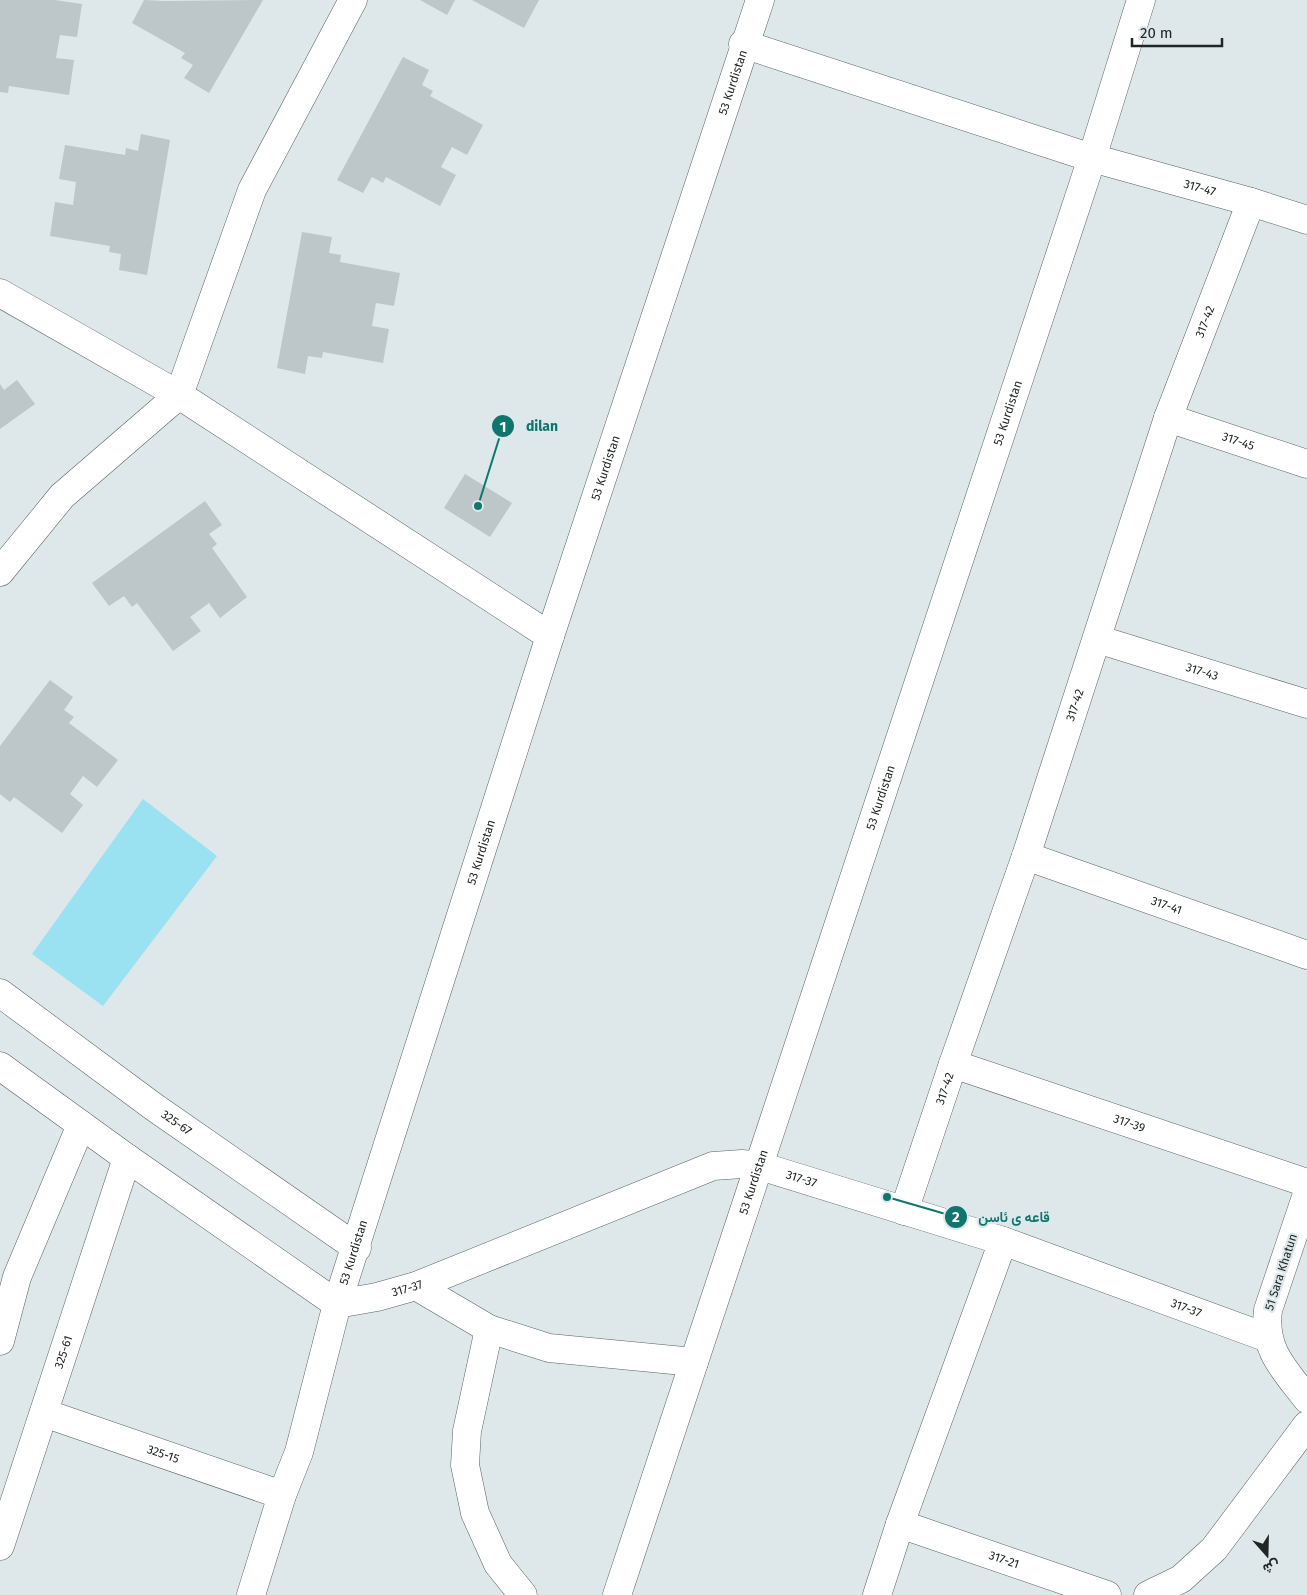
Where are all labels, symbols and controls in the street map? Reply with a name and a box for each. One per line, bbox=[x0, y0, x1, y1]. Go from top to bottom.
scale bar bbox=[1132, 15, 1222, 47]
text: 20 m bbox=[1140, 24, 1173, 42]
street label: 53 Kurdistan bbox=[716, 48, 750, 116]
street label: 317-47 bbox=[1182, 177, 1217, 199]
street label: 317-42 bbox=[1193, 304, 1217, 340]
street label: 53 Kurdistan bbox=[991, 379, 1025, 447]
callout: dilan bbox=[491, 412, 568, 441]
text: 1 bbox=[500, 418, 506, 436]
text: dilan bbox=[526, 418, 558, 435]
street label: 317-45 bbox=[1220, 429, 1256, 453]
street label: 53 Kurdistan bbox=[588, 434, 623, 502]
street label: 317-43 bbox=[1184, 660, 1220, 683]
street label: 317-42 bbox=[1063, 687, 1087, 723]
street label: 53 Kurdistan bbox=[863, 763, 898, 832]
street label: 53 Kurdistan bbox=[464, 818, 498, 886]
street label: 317-41 bbox=[1149, 894, 1184, 917]
street label: 317-42 bbox=[933, 1071, 957, 1107]
street label: 325-67 bbox=[158, 1107, 195, 1138]
street label: 317-39 bbox=[1112, 1111, 1147, 1135]
street label: 53 Kurdistan bbox=[736, 1148, 771, 1216]
street label: 317-37 bbox=[784, 1167, 819, 1190]
callout: قاعه ى ئاسن bbox=[943, 1202, 1060, 1231]
text: 2 bbox=[952, 1208, 960, 1226]
text: قاعه ى ئاسن bbox=[978, 1209, 1050, 1226]
street label: 53 Kurdistan bbox=[337, 1218, 370, 1287]
street label: 51 Sara Khatun bbox=[1262, 1232, 1300, 1312]
street label: 317-37 bbox=[390, 1277, 425, 1300]
street label: 317-37 bbox=[1169, 1296, 1203, 1320]
street label: 325-61 bbox=[52, 1334, 75, 1370]
street label: 325-15 bbox=[145, 1442, 181, 1466]
north arrow bbox=[1242, 1530, 1292, 1580]
street label: 317-21 bbox=[987, 1548, 1021, 1571]
text: ش bbox=[1260, 1556, 1282, 1578]

